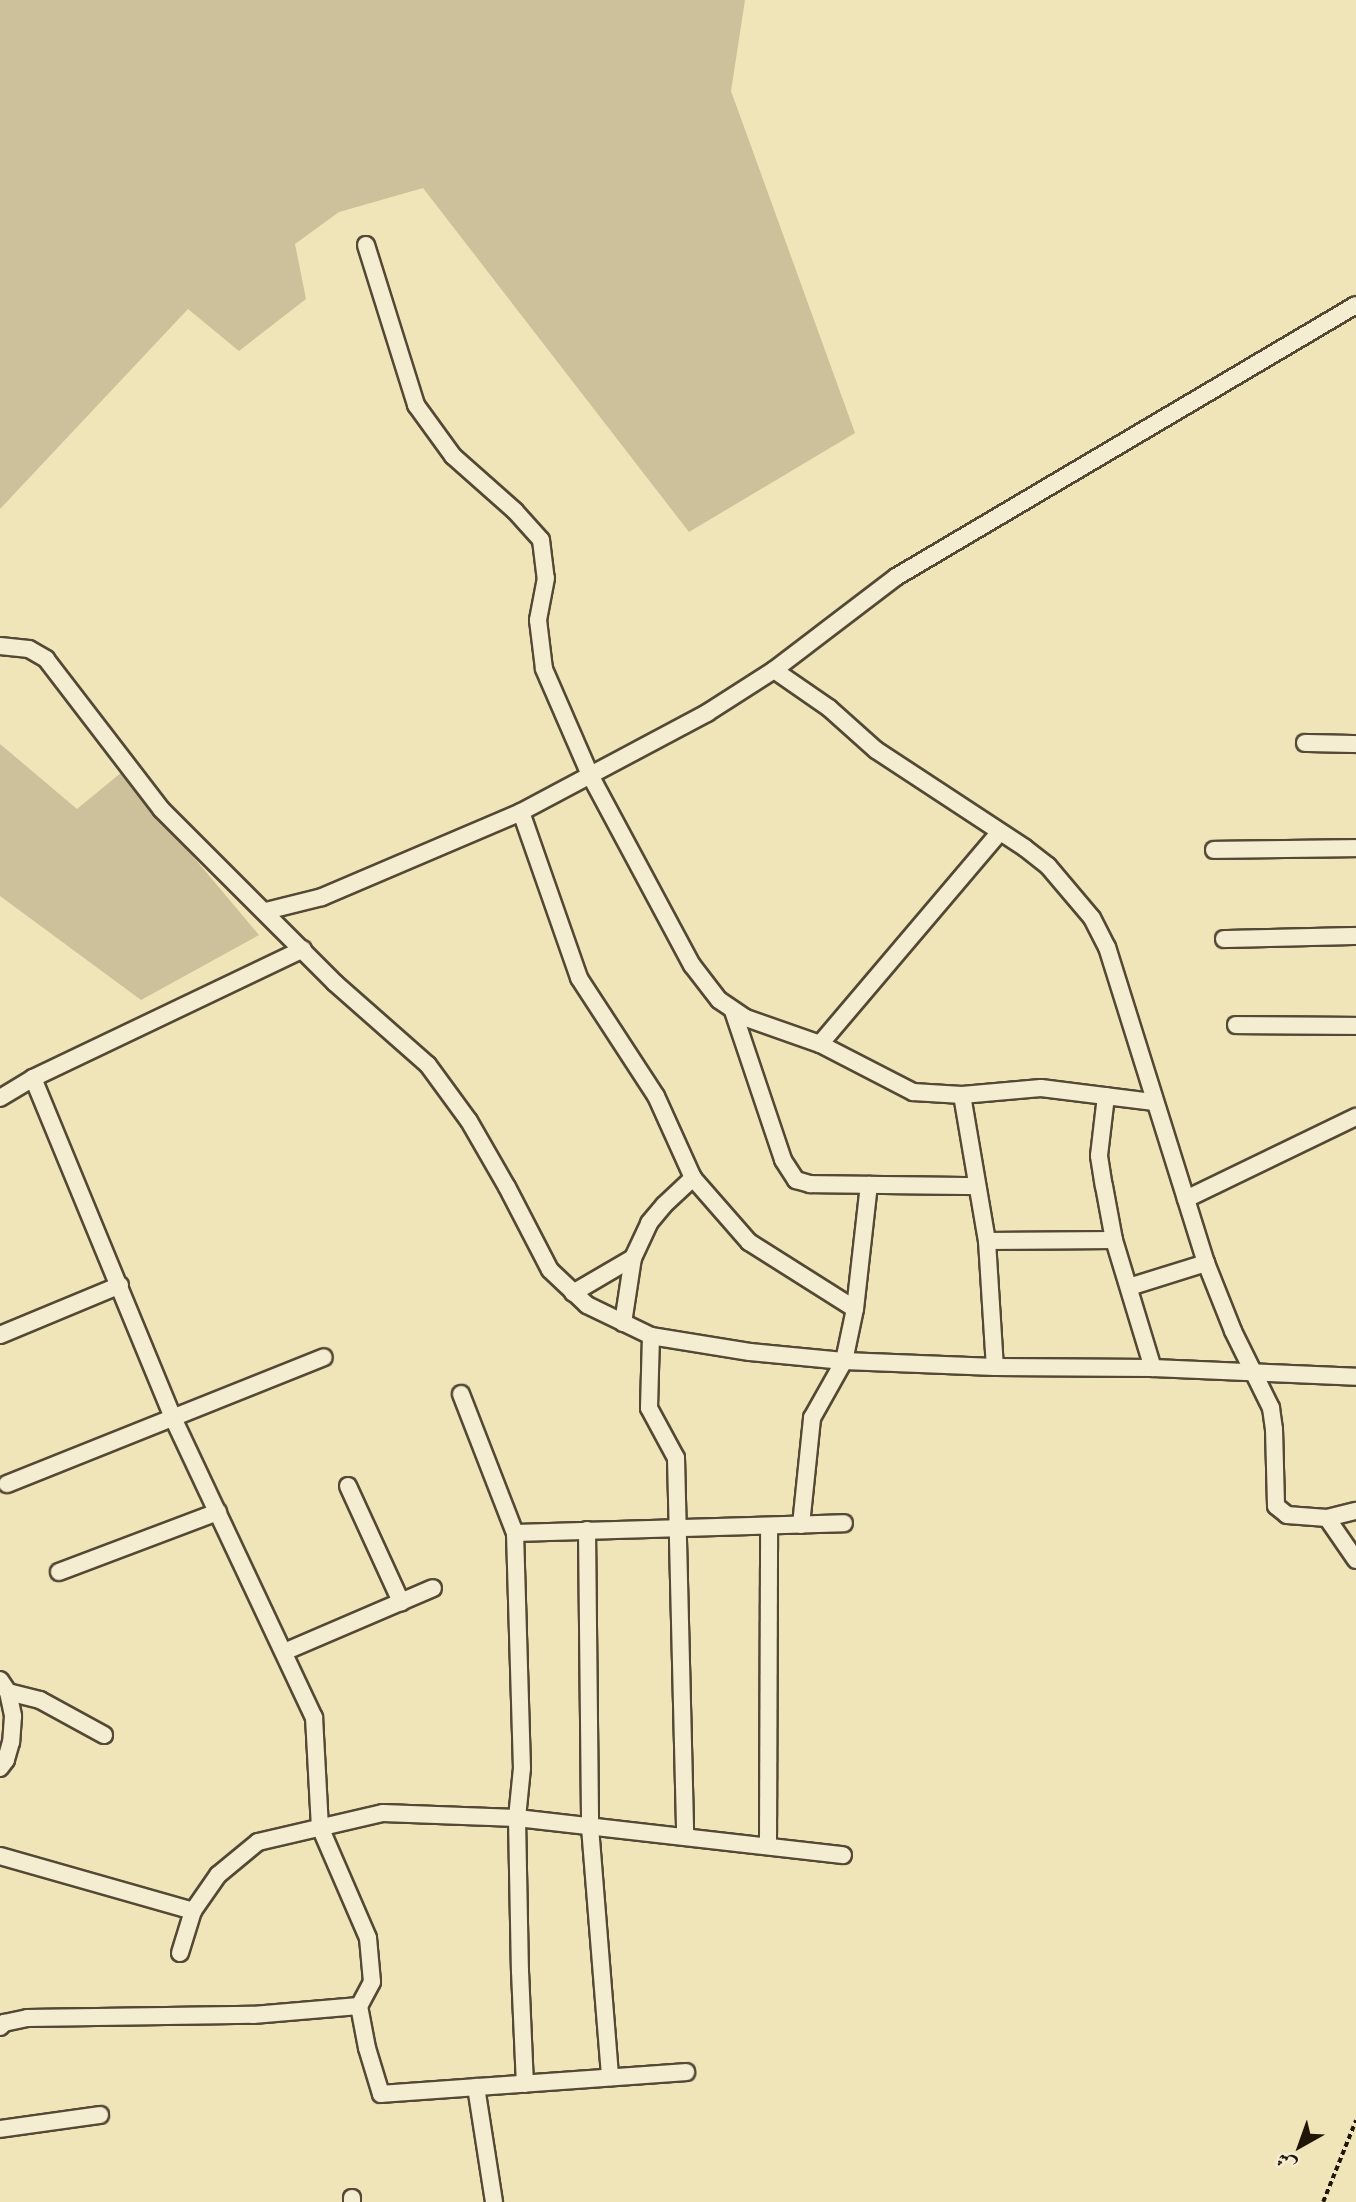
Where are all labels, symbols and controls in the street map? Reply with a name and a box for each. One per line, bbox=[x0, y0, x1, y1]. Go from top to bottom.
north arrow bbox=[1265, 2111, 1335, 2181]
text: ش bbox=[1271, 2146, 1302, 2178]

